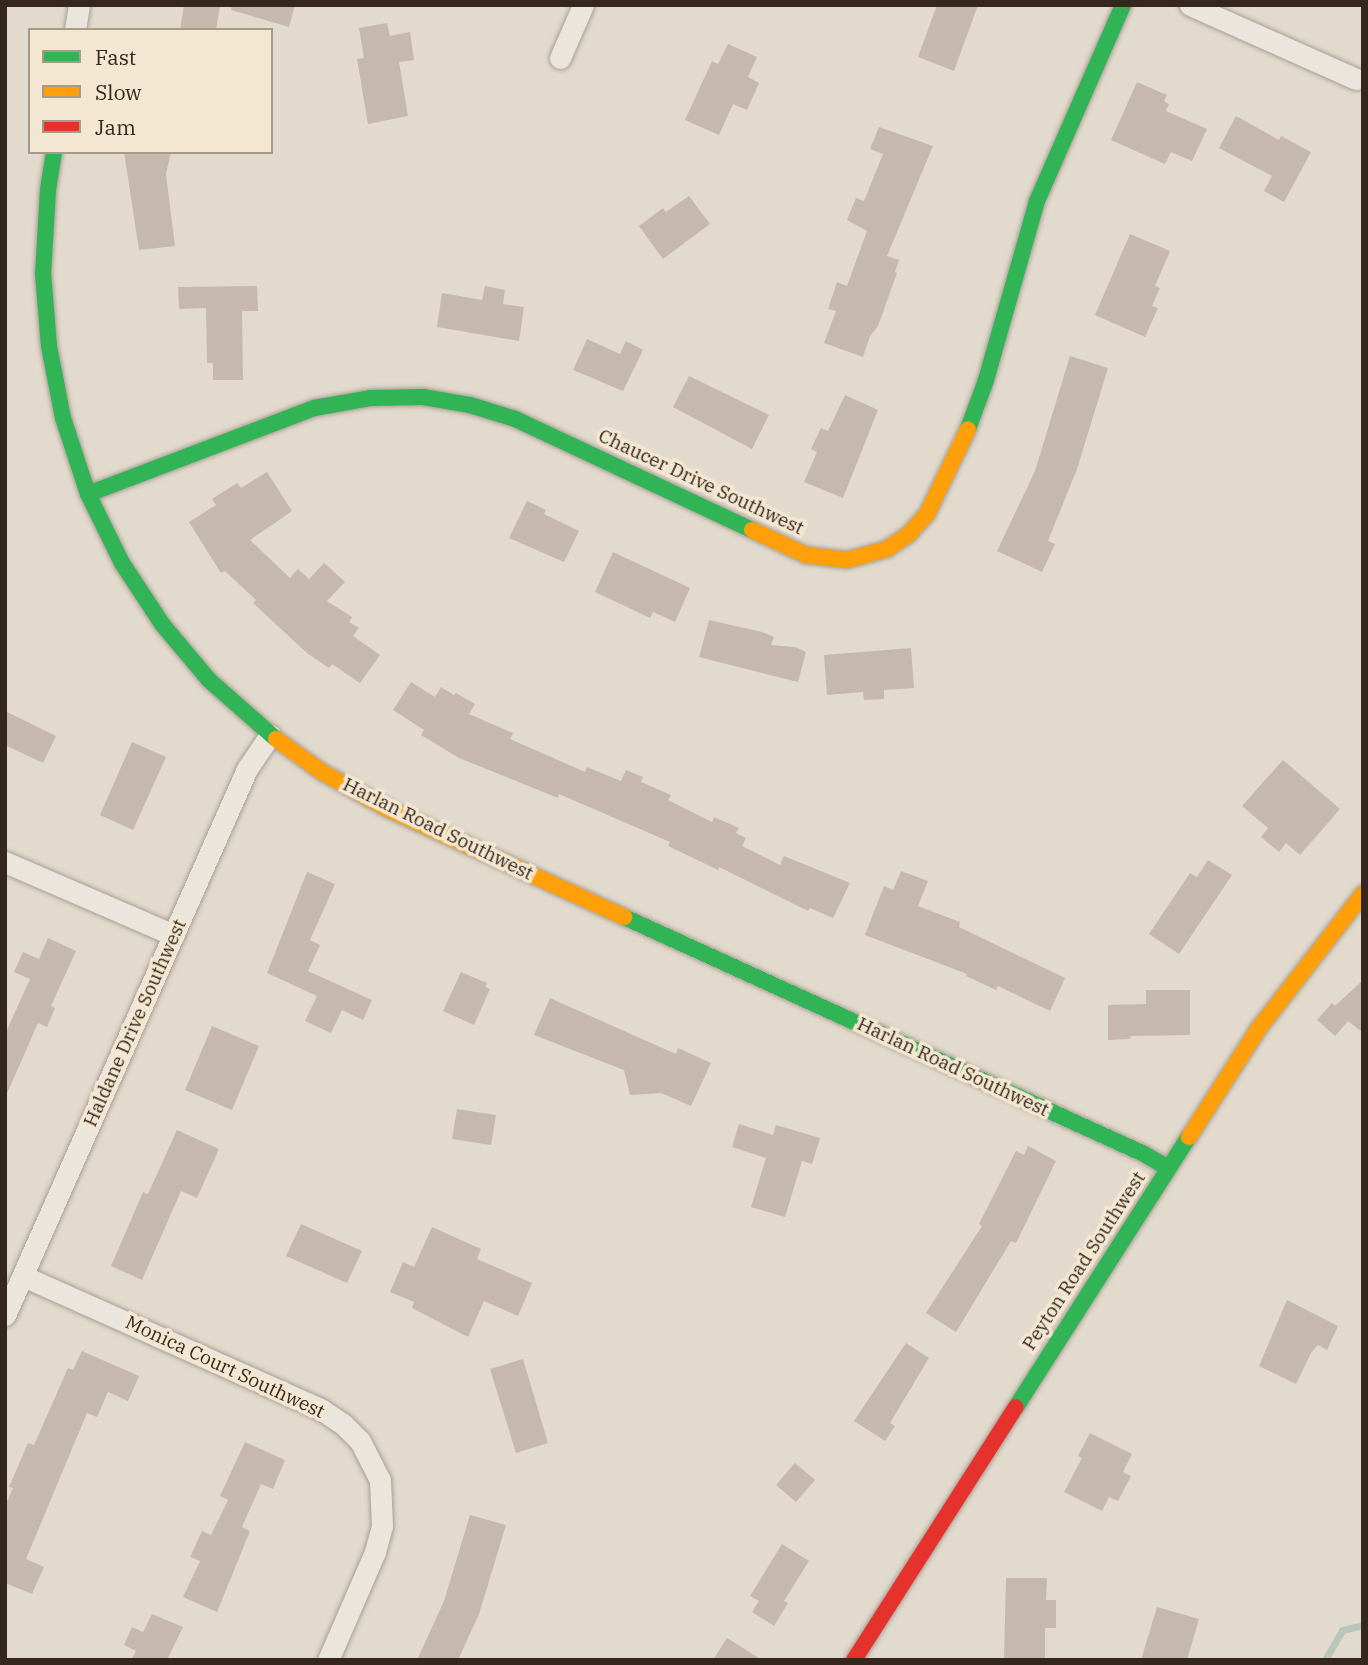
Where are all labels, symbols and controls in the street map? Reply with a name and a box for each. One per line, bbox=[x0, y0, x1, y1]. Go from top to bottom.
legend bbox=[28, 28, 273, 154]
text: Fast bbox=[95, 43, 136, 71]
text: Slow bbox=[95, 78, 142, 106]
text: Jam bbox=[95, 113, 136, 141]
street label: Chaucer Drive Southwest bbox=[595, 424, 807, 540]
street label: Harlan Road Southwest bbox=[339, 773, 537, 885]
street label: Haldane Drive Southwest bbox=[79, 916, 191, 1130]
street label: Harlan Road Southwest bbox=[854, 1013, 1052, 1121]
street label: Peyton Road Southwest bbox=[1018, 1168, 1150, 1354]
street label: Monica Court Southwest bbox=[122, 1311, 328, 1423]

